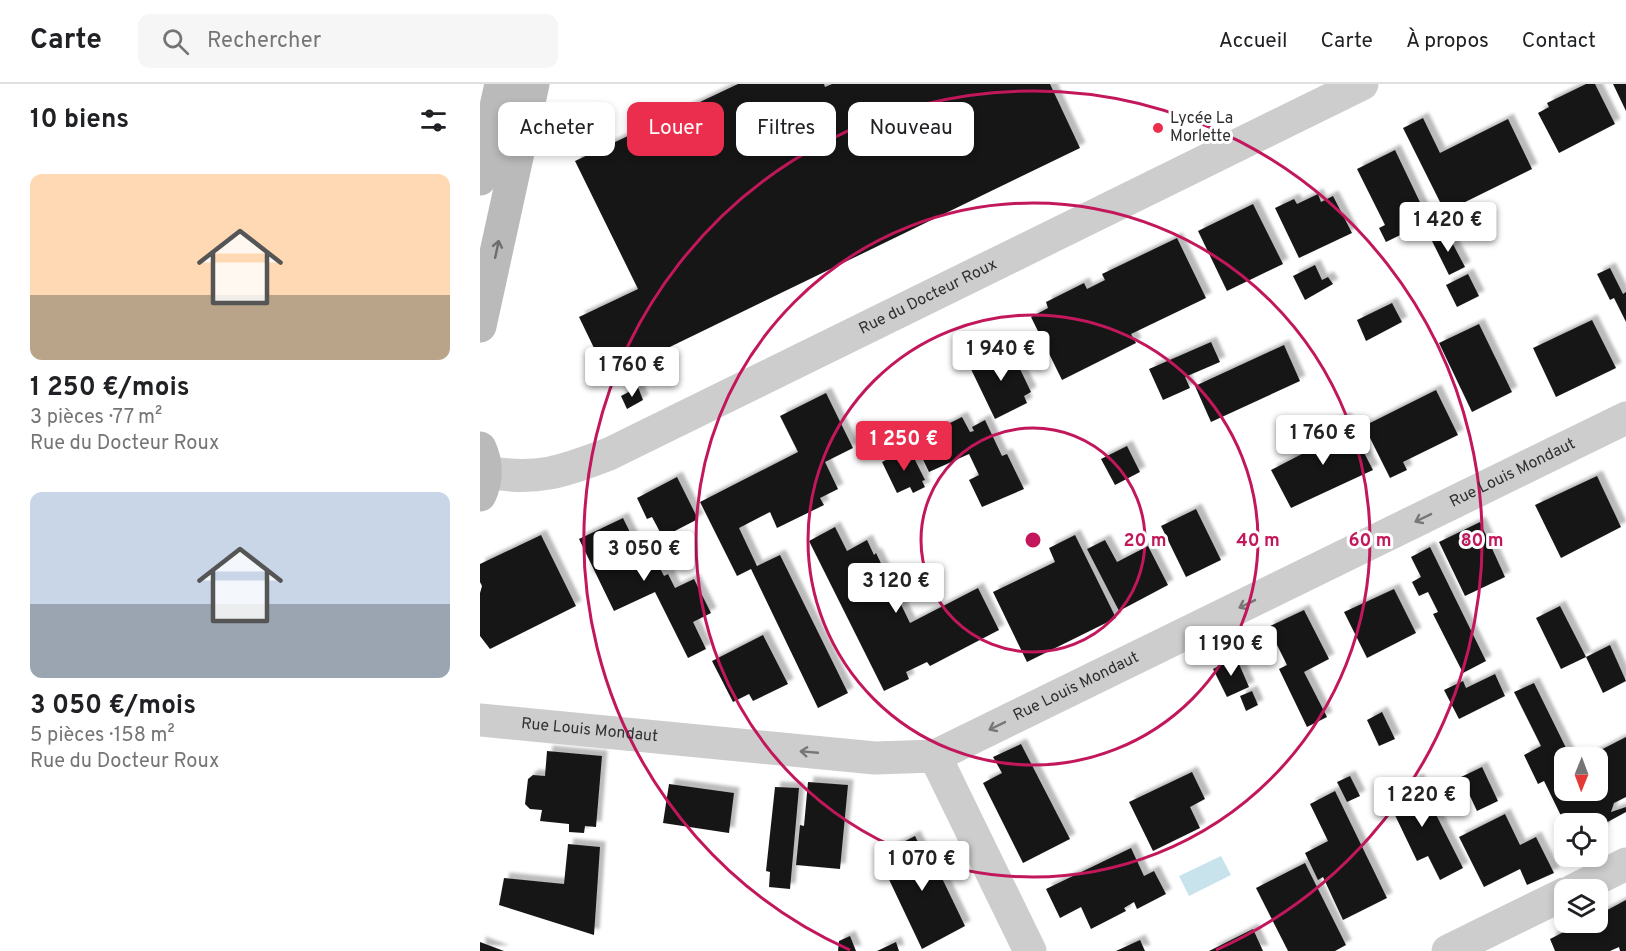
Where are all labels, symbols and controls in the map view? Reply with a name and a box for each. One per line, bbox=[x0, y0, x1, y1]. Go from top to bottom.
search box bbox=[138, 14, 558, 68]
text: Carte bbox=[30, 23, 102, 59]
icon: search bbox=[159, 25, 192, 58]
text: Rechercher bbox=[207, 28, 321, 55]
text: Accueil bbox=[1219, 28, 1288, 55]
text: Carte bbox=[1321, 28, 1373, 55]
text: À propos bbox=[1406, 28, 1489, 55]
text: Contact bbox=[1522, 28, 1596, 55]
chip: Acheter bbox=[498, 102, 615, 156]
chip: Louer bbox=[627, 102, 724, 156]
chip: Filtres bbox=[736, 102, 836, 156]
chip: Nouveau bbox=[848, 102, 974, 156]
text: 10 biens bbox=[30, 104, 129, 137]
icon: filters bbox=[417, 104, 450, 137]
place label: Lycée La Morlette bbox=[1170, 109, 1233, 147]
marker: Lycée La Morlette bbox=[1151, 121, 1165, 135]
pin: 1 420 € bbox=[1393, 202, 1503, 253]
text: 1 420 € bbox=[1414, 208, 1482, 234]
icon: home bbox=[186, 213, 294, 321]
one-way arrow bbox=[492, 239, 503, 259]
street label: Rue du Docteur Roux bbox=[856, 255, 1001, 340]
pin: 1 940 € bbox=[946, 331, 1056, 382]
text: 1 940 € bbox=[967, 337, 1036, 363]
pin: 1 760 € bbox=[577, 347, 687, 398]
text: 1 760 € bbox=[599, 353, 665, 379]
text: 1 250 €/mois bbox=[30, 372, 190, 405]
text: 3 pièces · 77 m² bbox=[30, 405, 162, 431]
pin: 1 760 € bbox=[1268, 415, 1378, 466]
pin: 1 250 € bbox=[849, 421, 959, 472]
text: 1 760 € bbox=[1290, 421, 1356, 447]
text: 1 250 € bbox=[870, 427, 938, 453]
text: Rue du Docteur Roux bbox=[30, 431, 219, 457]
street label: Rue Louis Mondaut bbox=[1447, 434, 1579, 513]
one-way arrow bbox=[1414, 512, 1432, 524]
centre of rings bbox=[1023, 530, 1043, 550]
text: 20 m bbox=[1123, 530, 1167, 553]
text: 40 m bbox=[1236, 530, 1280, 553]
text: 60 m bbox=[1348, 530, 1392, 553]
text: 80 m bbox=[1460, 530, 1504, 553]
icon: home bbox=[186, 531, 294, 639]
pin: 3 050 € bbox=[589, 531, 699, 582]
text: 3 050 € bbox=[607, 537, 681, 563]
pin: 3 120 € bbox=[841, 563, 951, 614]
text: 3 120 € bbox=[862, 569, 930, 595]
one-way arrow bbox=[1239, 598, 1257, 610]
pin: 1 190 € bbox=[1176, 626, 1286, 677]
text: 1 190 € bbox=[1199, 632, 1263, 658]
street label: Rue Louis Mondaut bbox=[1010, 648, 1142, 726]
text: 3 050 €/mois bbox=[30, 690, 196, 723]
street label: Rue Louis Mondaut bbox=[520, 714, 659, 747]
one-way arrow bbox=[988, 721, 1006, 733]
text: 5 pièces · 158 m² bbox=[30, 723, 175, 749]
one-way arrow bbox=[800, 746, 820, 757]
north arrow bbox=[1554, 747, 1608, 801]
map controls bbox=[1554, 747, 1608, 933]
text: Rue du Docteur Roux bbox=[30, 749, 219, 775]
pin: 1 220 € bbox=[1367, 777, 1477, 828]
text: 1 220 € bbox=[1388, 783, 1456, 809]
button: locate bbox=[1554, 813, 1608, 867]
pin: 1 070 € bbox=[867, 841, 977, 892]
text: 1 070 € bbox=[888, 847, 956, 873]
button: layers bbox=[1554, 879, 1608, 933]

